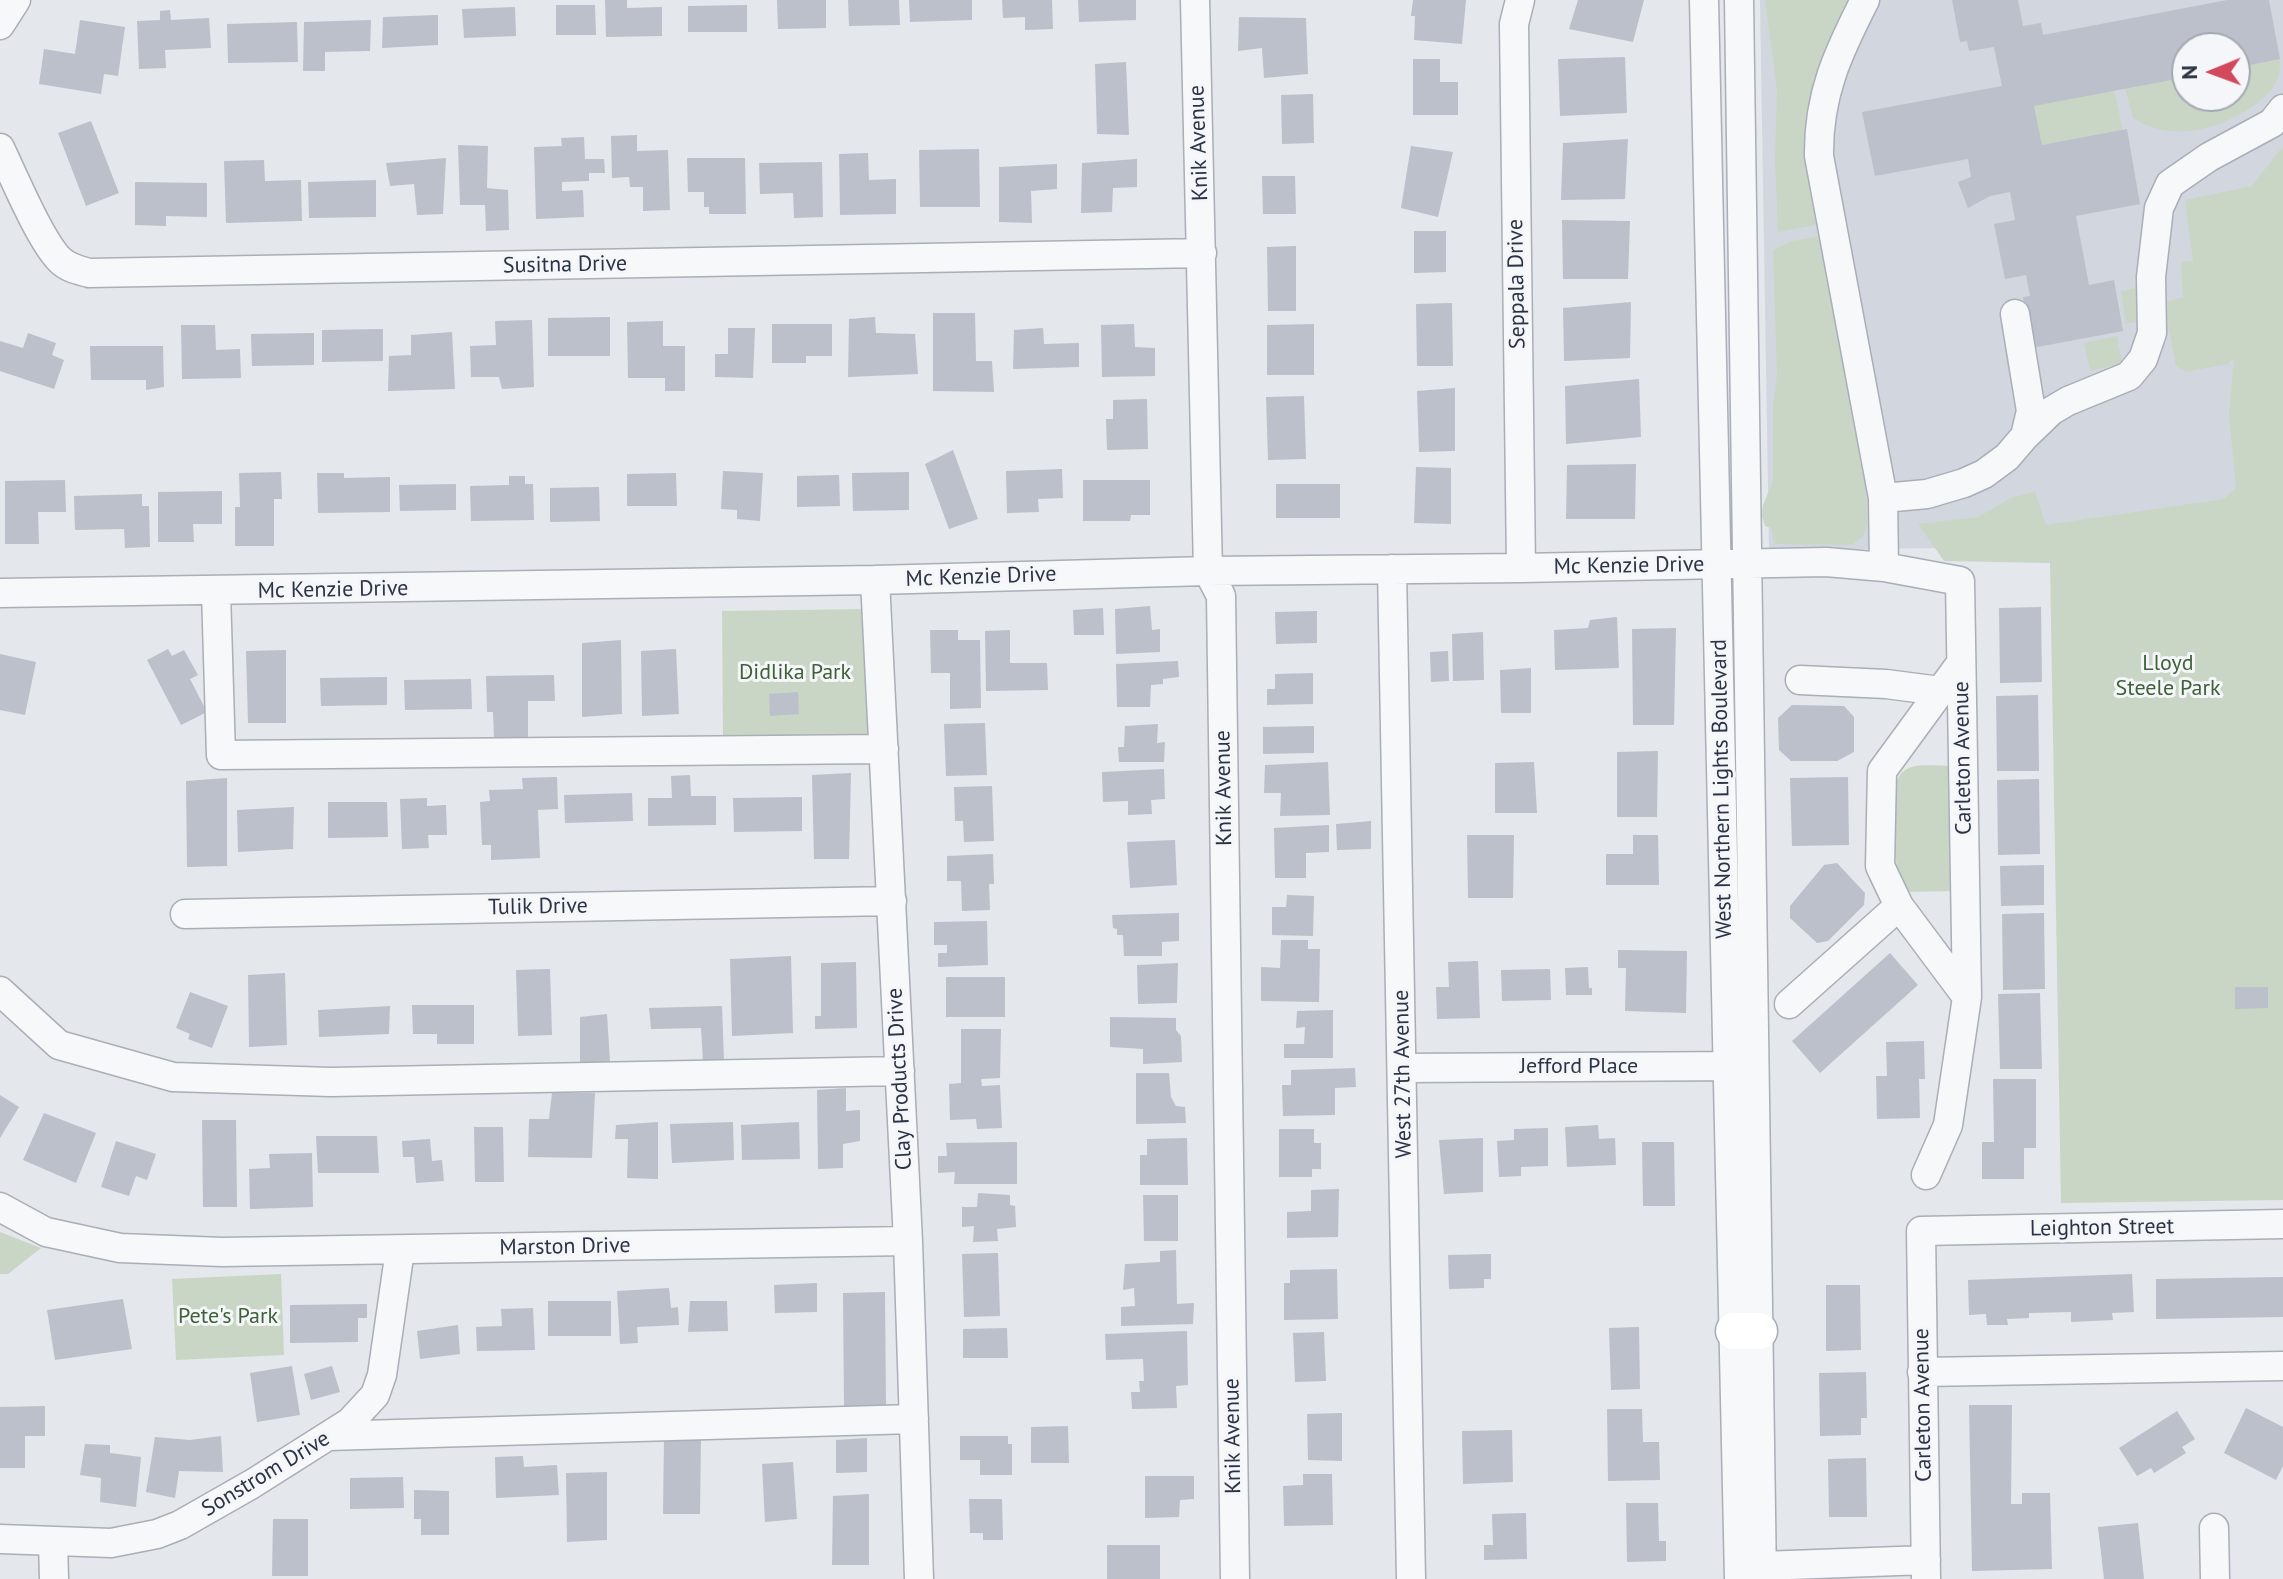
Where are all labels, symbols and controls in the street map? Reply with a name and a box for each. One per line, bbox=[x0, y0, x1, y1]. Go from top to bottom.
north arrow bbox=[2171, 32, 2251, 112]
text: N bbox=[2175, 65, 2203, 80]
street label: Knik Avenue bbox=[1184, 85, 1214, 201]
street label: Seppala Drive bbox=[1503, 219, 1531, 349]
street label: Susitna Drive bbox=[503, 251, 627, 279]
street label: Mc Kenzie Drive bbox=[1553, 551, 1705, 581]
street label: Mc Kenzie Drive bbox=[905, 561, 1057, 593]
street label: Mc Kenzie Drive bbox=[257, 575, 409, 605]
street label: West Northern Lights Boulevard bbox=[1706, 639, 1738, 939]
park label: Lloyd Steele Park bbox=[2116, 651, 2220, 702]
park label: Didlika Park bbox=[739, 660, 851, 686]
street label: Carleton Avenue bbox=[1948, 681, 1978, 835]
street label: Knik Avenue bbox=[1210, 730, 1238, 846]
street label: Tulik Drive bbox=[488, 893, 588, 921]
street label: Clay Products Drive bbox=[882, 987, 918, 1171]
street label: West 27th Avenue bbox=[1388, 989, 1418, 1159]
street label: Jefford Place bbox=[1520, 1054, 1638, 1080]
street label: Leighton Street bbox=[2030, 1214, 2174, 1242]
street label: Marston Drive bbox=[499, 1233, 631, 1261]
park label: Pete's Park bbox=[178, 1304, 278, 1330]
street label: Carleton Avenue bbox=[1908, 1328, 1938, 1482]
street label: Knik Avenue bbox=[1219, 1378, 1247, 1494]
street label: Sonstrom Drive bbox=[197, 1425, 335, 1523]

